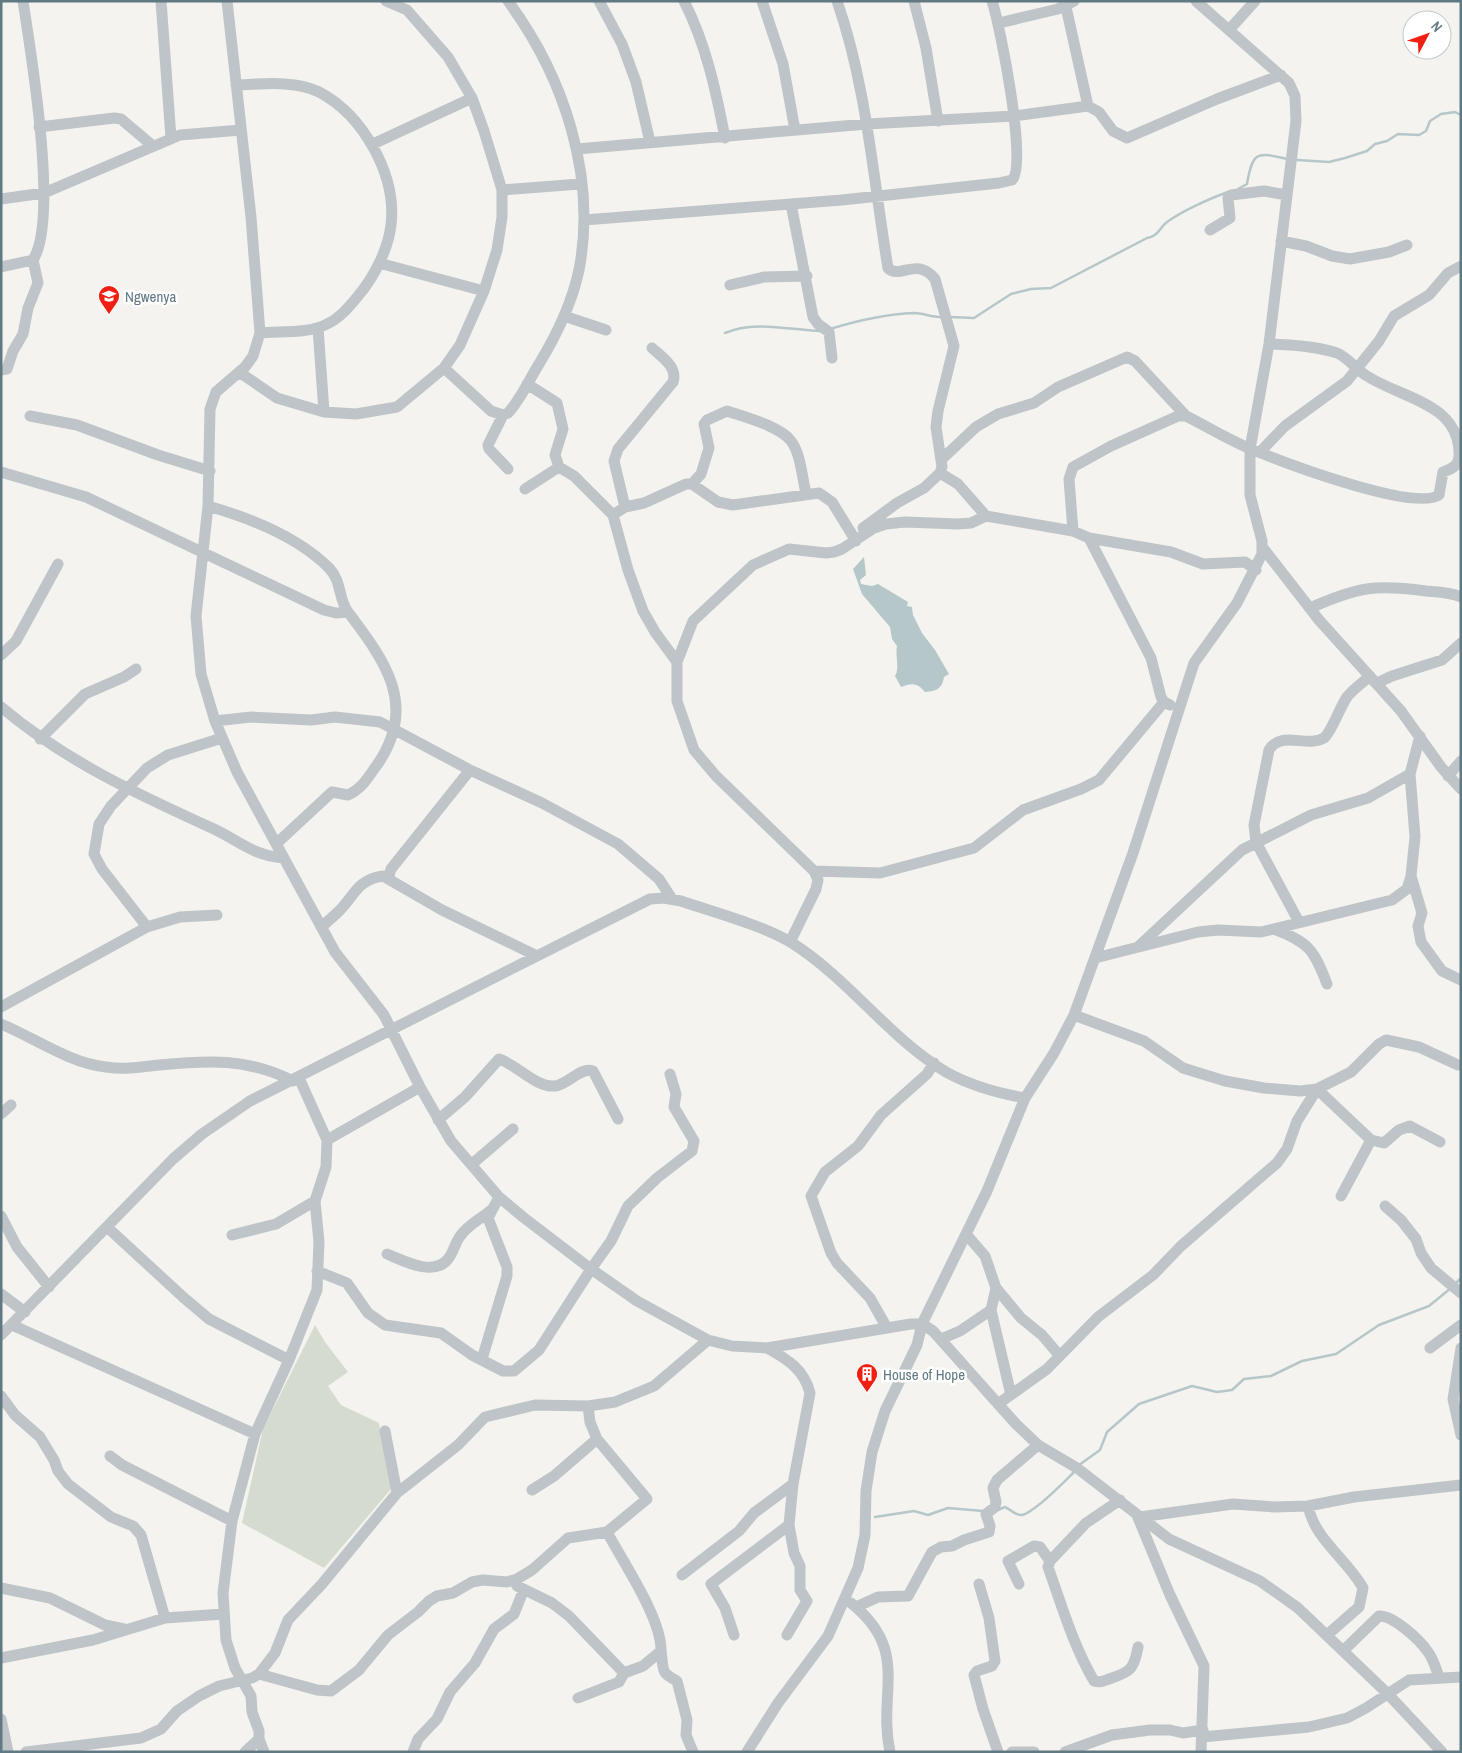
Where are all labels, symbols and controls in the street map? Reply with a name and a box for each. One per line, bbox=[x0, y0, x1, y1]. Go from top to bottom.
north arrow bbox=[1402, 10, 1452, 60]
text: N bbox=[1427, 17, 1446, 36]
school or university icon: Ngwenya bbox=[97, 284, 121, 315]
place label: Ngwenya bbox=[125, 286, 176, 307]
building icon: House of Hope bbox=[855, 1362, 879, 1393]
place label: House of Hope bbox=[883, 1364, 965, 1385]

